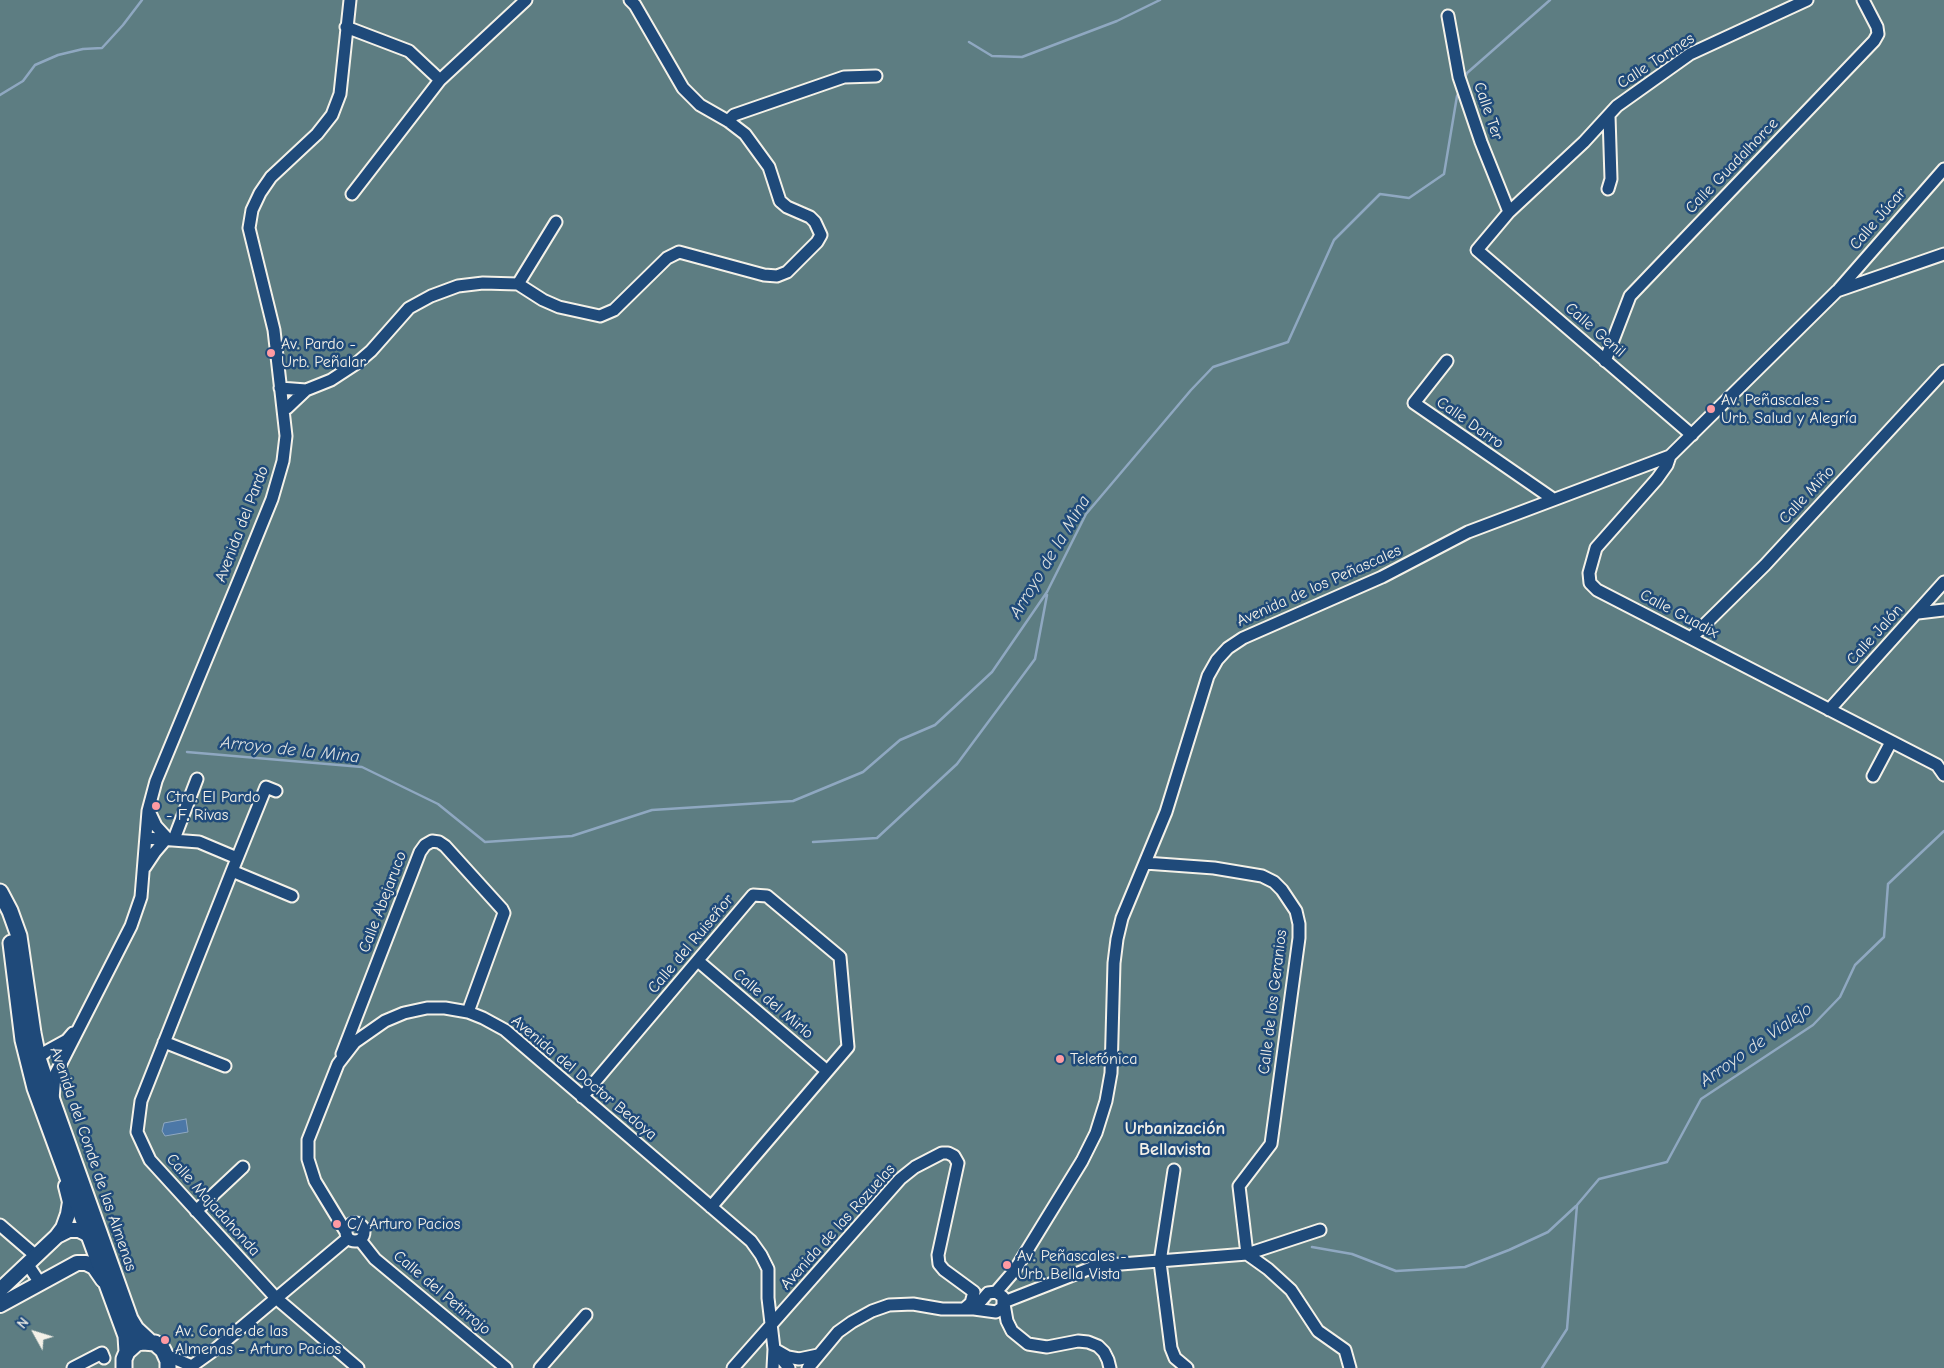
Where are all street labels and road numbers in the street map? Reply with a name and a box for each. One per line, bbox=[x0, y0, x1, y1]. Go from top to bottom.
street label: Calle Tormes bbox=[1614, 29, 1698, 93]
street label: Calle Ter bbox=[1469, 80, 1507, 142]
street label: Calle Guadalhorce bbox=[1682, 114, 1782, 218]
street label: Calle Júcar bbox=[1846, 184, 1910, 254]
street label: Calle Genil bbox=[1561, 299, 1629, 361]
street label: Calle Darro bbox=[1433, 393, 1507, 453]
street label: Calle Miño bbox=[1775, 462, 1839, 528]
street label: Avenida del Pardo bbox=[211, 463, 273, 585]
street label: Avenida de los Peñascales bbox=[1234, 541, 1404, 631]
street label: Calle Guadix bbox=[1637, 585, 1721, 643]
street label: Calle Jalón bbox=[1843, 601, 1907, 669]
street label: Calle Abejaruco bbox=[355, 849, 411, 955]
street label: Calle del Ruiseñor bbox=[644, 891, 738, 997]
street label: Calle de los Geranios bbox=[1255, 929, 1291, 1075]
street label: Calle del Mirlo bbox=[729, 965, 817, 1043]
street label: Avenida del Doctor Bedoya bbox=[507, 1011, 661, 1145]
street label: Avenida del Conde de las Almenas bbox=[46, 1044, 140, 1274]
street label: Calle Majadahonda bbox=[162, 1150, 264, 1260]
street label: Avenida de las Rozuelas bbox=[776, 1160, 900, 1294]
street label: Calle del Petirrojo bbox=[389, 1247, 495, 1339]

